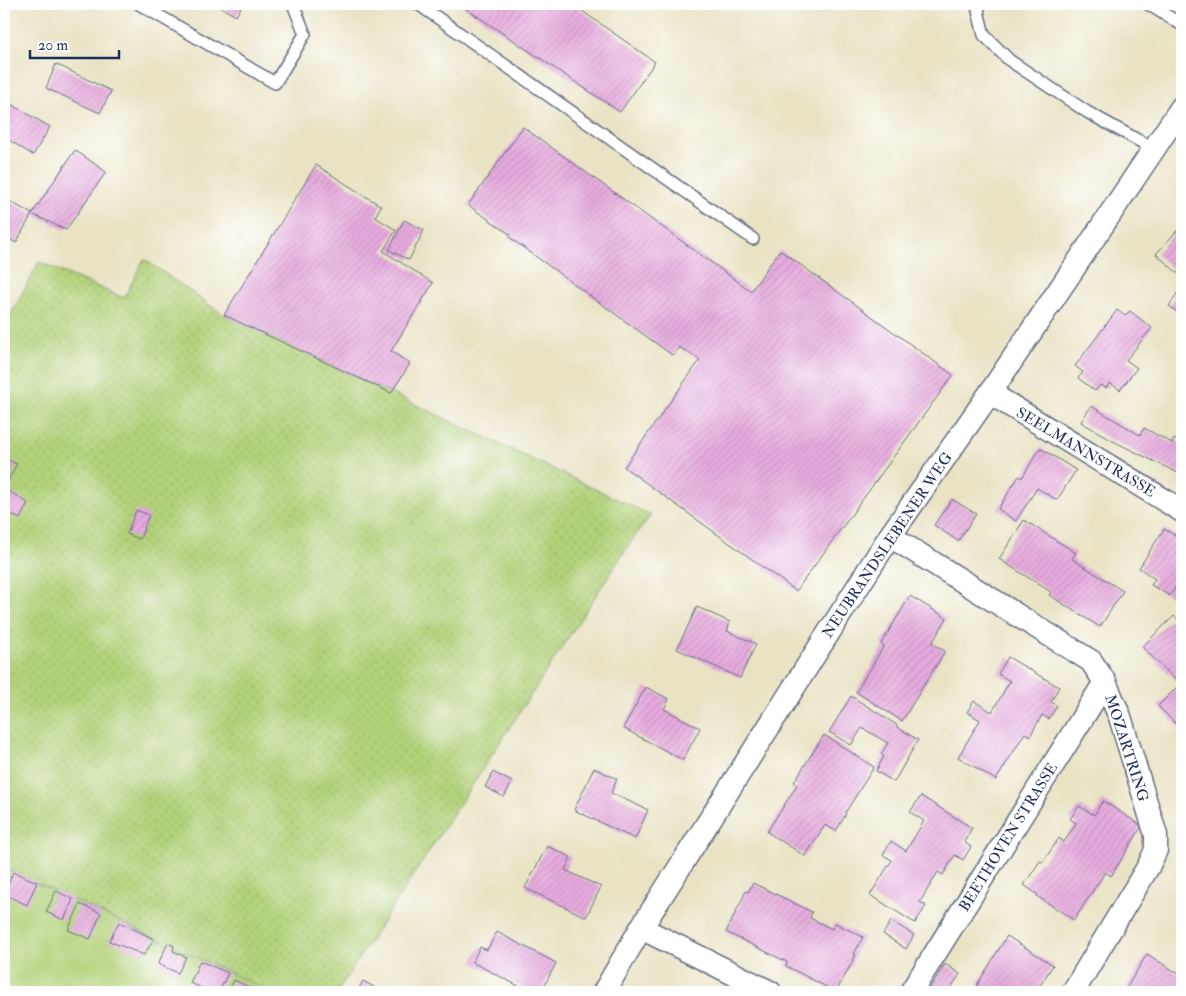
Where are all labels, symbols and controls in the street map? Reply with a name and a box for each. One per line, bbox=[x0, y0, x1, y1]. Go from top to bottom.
scale bar bbox=[30, 28, 119, 60]
text: 20 m bbox=[38, 36, 68, 55]
street label: SEELMANNSTRASSE bbox=[1013, 403, 1159, 502]
street label: NEUBRANDSLEBENER WEG bbox=[818, 449, 957, 642]
street label: MOZARTRING bbox=[1100, 692, 1153, 804]
street label: BEETHOVEN STRASSE bbox=[955, 759, 1062, 915]

